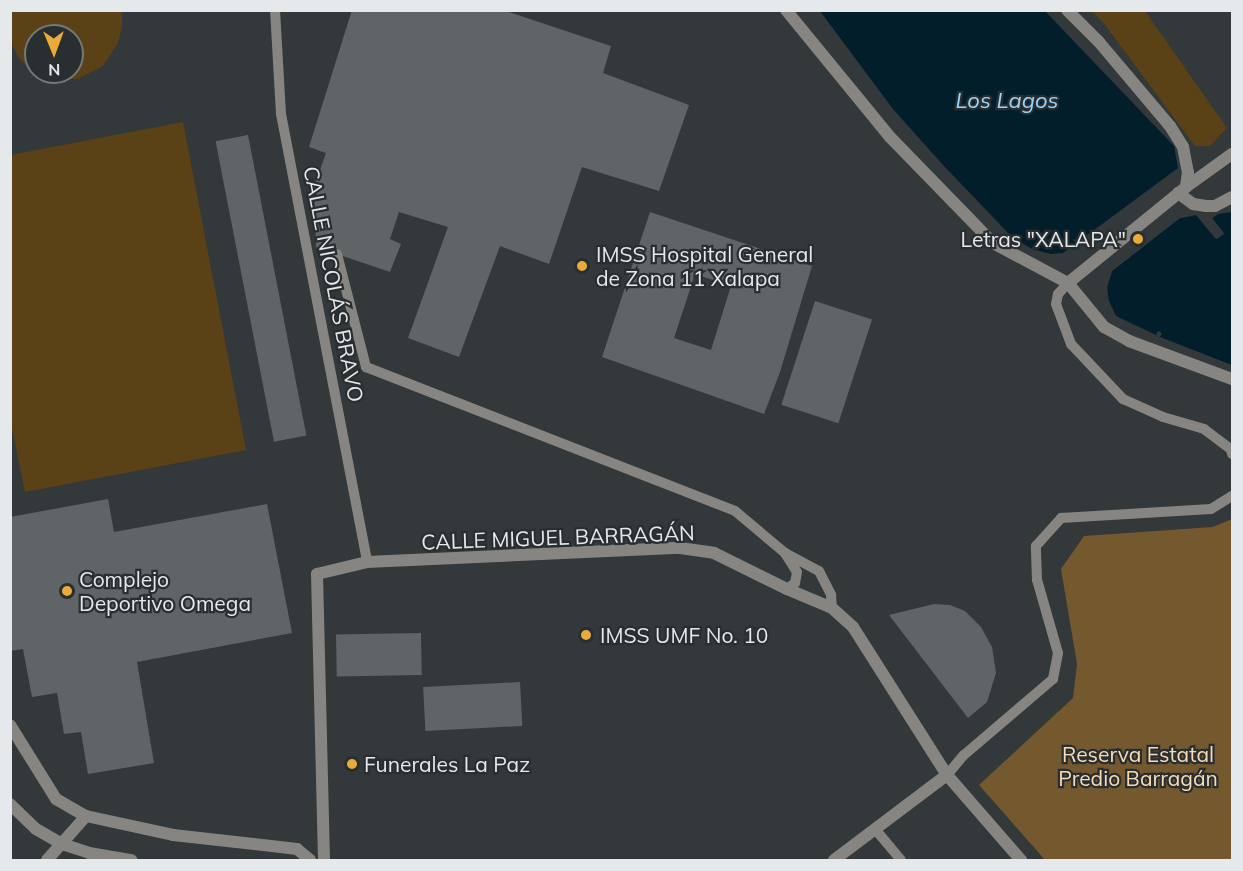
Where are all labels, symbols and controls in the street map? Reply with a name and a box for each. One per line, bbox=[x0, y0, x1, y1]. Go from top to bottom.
north arrow bbox=[24, 24, 84, 84]
text: N bbox=[48, 60, 60, 80]
water label: Los Lagos bbox=[955, 88, 1059, 114]
street label: CALLE NICOLÁS BRAVO bbox=[299, 164, 369, 404]
place label: Letras "XALAPA" bbox=[961, 226, 1126, 252]
marker: Letras "XALAPA" bbox=[1131, 232, 1145, 246]
place label: IMSS Hospital General de Zona 11 Xalapa bbox=[596, 241, 813, 291]
marker: IMSS Hospital General de Zona 11 Xalapa bbox=[573, 257, 591, 275]
street label: CALLE MIGUEL BARRAGÁN bbox=[421, 520, 695, 554]
place label: Complejo Deportivo Omega bbox=[79, 566, 251, 616]
marker: Complejo Deportivo Omega bbox=[60, 584, 74, 598]
place label: IMSS UMF No. 10 bbox=[600, 622, 768, 648]
marker: IMSS UMF No. 10 bbox=[577, 626, 595, 644]
park label: Reserva Estatal Predio Barragán bbox=[1058, 741, 1218, 791]
place label: Funerales La Paz bbox=[364, 751, 530, 777]
marker: Funerales La Paz bbox=[345, 757, 359, 771]

